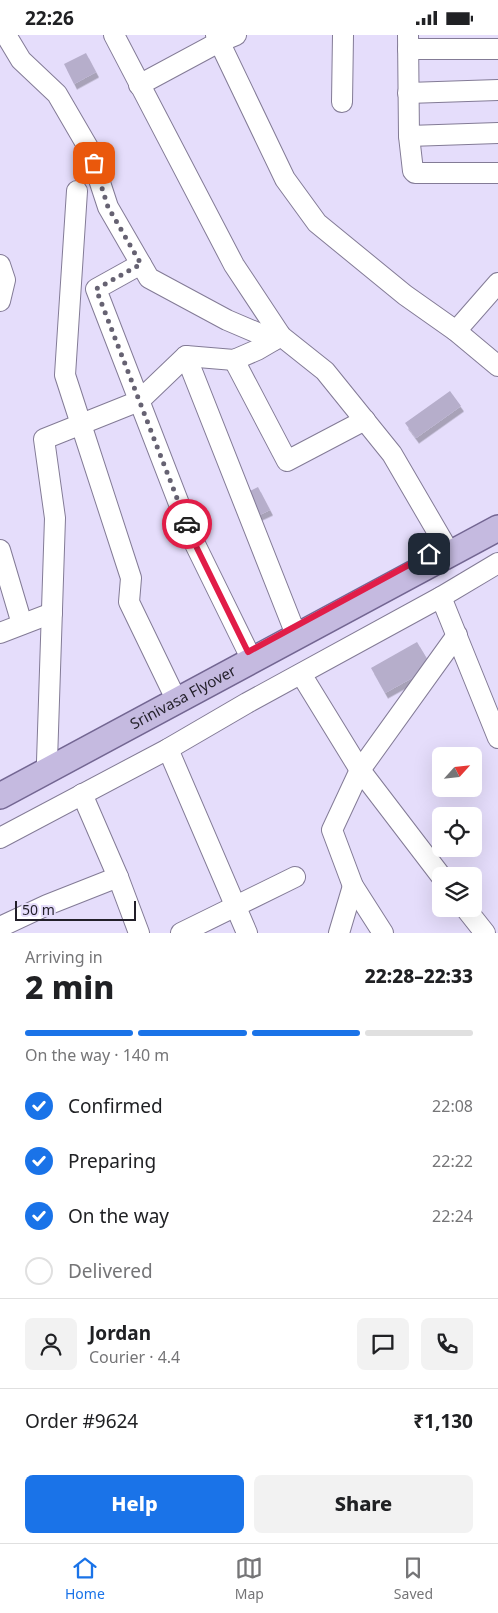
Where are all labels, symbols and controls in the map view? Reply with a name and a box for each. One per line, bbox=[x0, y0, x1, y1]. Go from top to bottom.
text: 22:26 bbox=[25, 5, 74, 31]
pin bbox=[73, 142, 115, 184]
icon: bag bbox=[80, 149, 108, 177]
courier bbox=[162, 499, 212, 549]
icon: car bbox=[173, 510, 201, 538]
pin bbox=[408, 533, 450, 575]
icon: home bbox=[415, 540, 443, 568]
street label: Srinivasa Flyover bbox=[126, 660, 239, 733]
north arrow bbox=[432, 747, 482, 797]
map controls bbox=[432, 747, 482, 917]
button: locate bbox=[432, 807, 482, 857]
button: layers bbox=[432, 867, 482, 917]
scale bar bbox=[15, 898, 136, 921]
text: 50 m bbox=[22, 900, 55, 919]
text: Arriving in bbox=[25, 946, 103, 968]
text: 22:28–22:33 bbox=[365, 963, 473, 989]
text: 2 min bbox=[25, 965, 114, 1008]
text: On the way · 140 m bbox=[25, 1044, 169, 1066]
icon: check bbox=[25, 1092, 53, 1120]
text: Confirmed bbox=[68, 1093, 163, 1119]
text: 22:08 bbox=[432, 1095, 473, 1117]
icon: check bbox=[25, 1147, 53, 1175]
text: Preparing bbox=[68, 1148, 156, 1174]
text: 22:22 bbox=[432, 1150, 473, 1172]
icon: check bbox=[25, 1202, 53, 1230]
text: On the way bbox=[68, 1203, 169, 1229]
text: 22:24 bbox=[432, 1205, 473, 1227]
text: Delivered bbox=[68, 1258, 153, 1284]
button: person bbox=[25, 1318, 77, 1370]
button: chat bbox=[357, 1318, 409, 1370]
button: phone bbox=[421, 1318, 473, 1370]
text: Jordan bbox=[89, 1320, 151, 1346]
text: Courier · 4.4 bbox=[89, 1346, 180, 1368]
text: Order #9624 bbox=[25, 1408, 138, 1434]
text: ₹1,130 bbox=[413, 1408, 473, 1434]
button: Help bbox=[25, 1475, 244, 1533]
button: Share bbox=[254, 1475, 473, 1533]
tab: Home bbox=[65, 1554, 105, 1603]
tab: Map bbox=[235, 1554, 264, 1603]
tab: Saved bbox=[394, 1554, 433, 1603]

